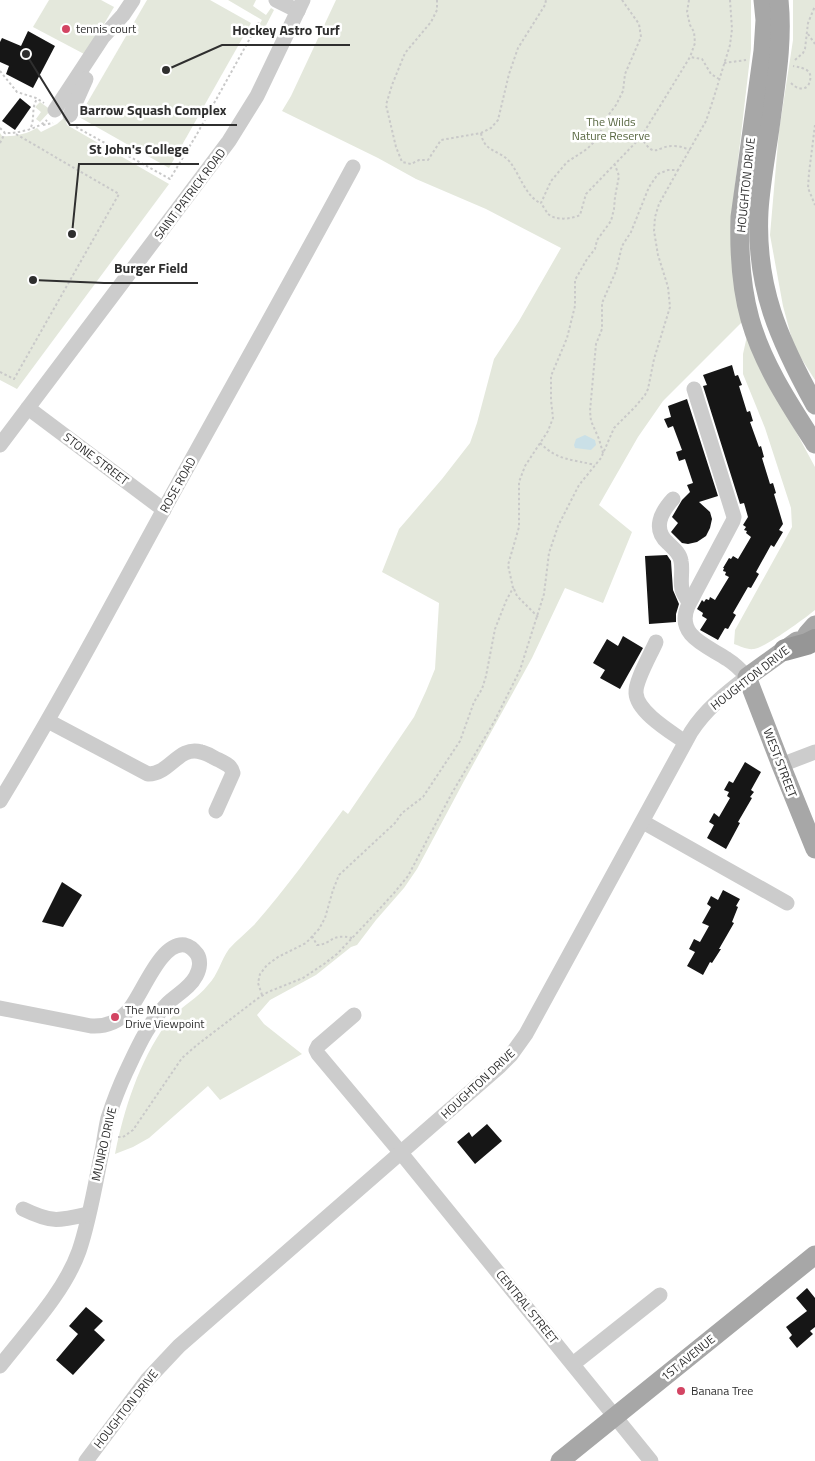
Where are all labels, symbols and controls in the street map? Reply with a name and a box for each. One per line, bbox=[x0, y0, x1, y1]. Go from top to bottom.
callout: Hockey Astro Turf bbox=[222, 16, 350, 45]
place label: tennis court bbox=[76, 19, 137, 38]
text: Hockey Astro Turf bbox=[232, 19, 340, 40]
marker: tennis court bbox=[60, 23, 72, 35]
callout: Barrow Squash Complex bbox=[70, 96, 237, 125]
text: Barrow Squash Complex bbox=[80, 99, 227, 120]
park label: The Wilds Nature Reserve bbox=[572, 112, 650, 145]
callout: St John's College bbox=[79, 135, 199, 164]
street label: HOUGHTON DRIVE bbox=[731, 136, 760, 234]
text: St John's College bbox=[89, 138, 189, 159]
street label: SAINT PATRICK ROAD bbox=[149, 144, 230, 243]
callout: Burger Field bbox=[104, 254, 198, 283]
text: Burger Field bbox=[114, 257, 188, 278]
street label: STONE STREET bbox=[60, 428, 134, 490]
street label: ROSE ROAD bbox=[154, 453, 201, 516]
street label: HOUGHTON DRIVE bbox=[706, 640, 794, 715]
street label: WEST STREET bbox=[759, 726, 803, 801]
place label: The Munro Drive Viewpoint bbox=[125, 1000, 205, 1033]
marker: The Munro Drive Viewpoint bbox=[109, 1011, 121, 1023]
street label: HOUGHTON DRIVE bbox=[436, 1044, 519, 1123]
street label: MUNRO DRIVE bbox=[86, 1105, 121, 1183]
street label: CENTRAL STREET bbox=[492, 1266, 564, 1348]
street label: 1ST AVENUE bbox=[656, 1330, 719, 1385]
street label: HOUGHTON DRIVE bbox=[89, 1365, 163, 1452]
place label: Banana Tree bbox=[691, 1381, 753, 1400]
marker: Banana Tree bbox=[675, 1385, 687, 1397]

